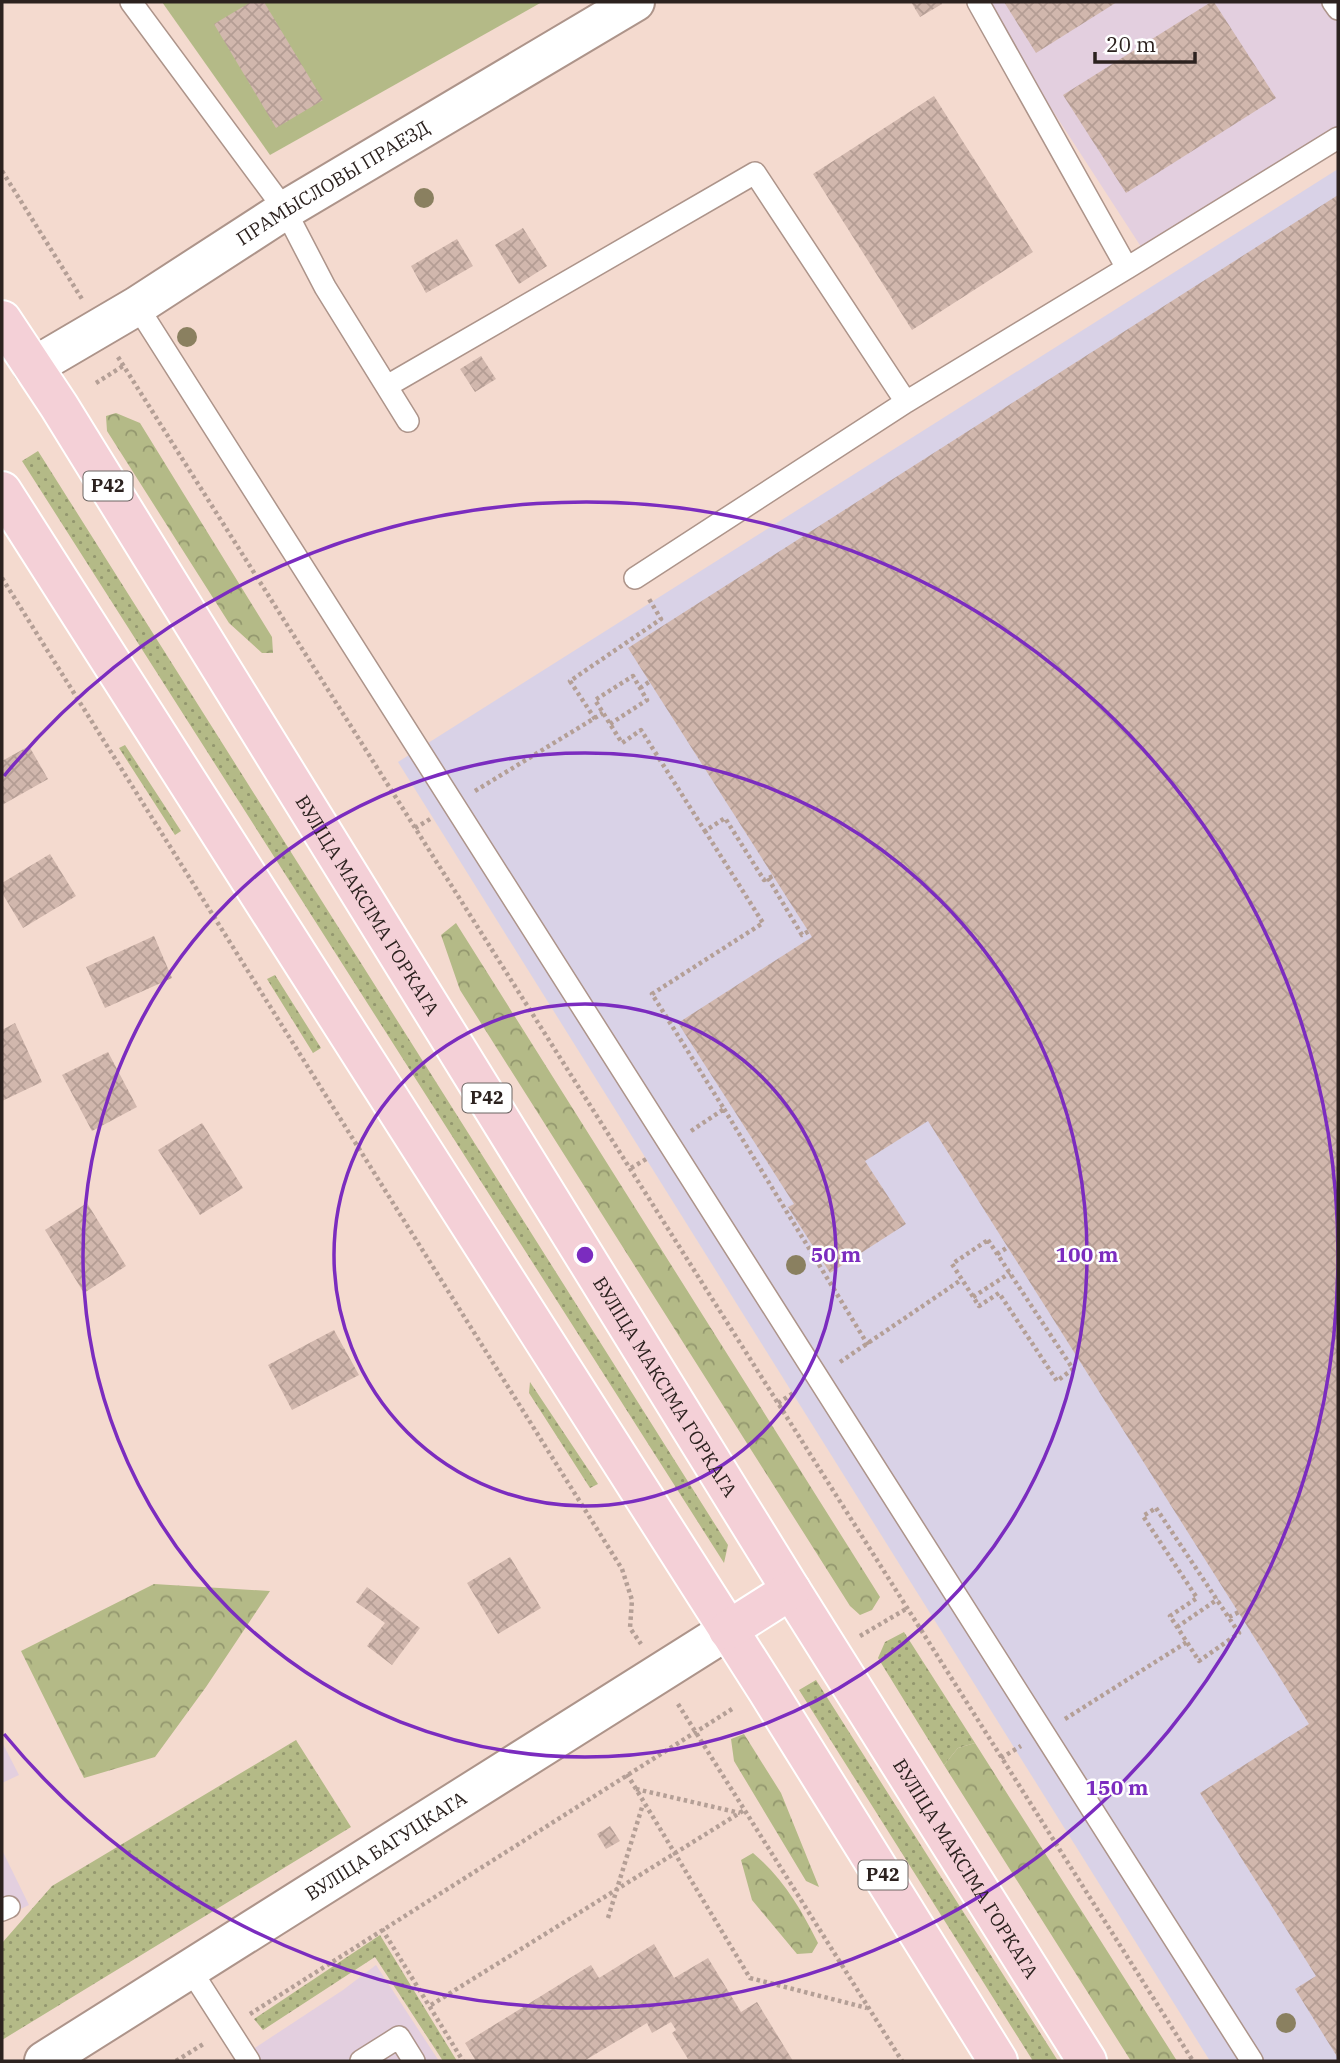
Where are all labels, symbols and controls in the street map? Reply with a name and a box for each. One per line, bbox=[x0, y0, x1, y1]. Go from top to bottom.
scale bar bbox=[1095, 21, 1195, 65]
text: 20 m bbox=[1106, 30, 1156, 58]
street label: ПРАМЫСЛОВЫ ПРАЕЗД bbox=[232, 115, 434, 250]
road number: Р42 bbox=[84, 472, 132, 500]
street label: ВУЛІЦА МАКСІМА ГОРКАГА bbox=[290, 790, 445, 1020]
road number: Р42 bbox=[462, 1084, 512, 1112]
text: 50 m bbox=[811, 1240, 861, 1268]
text: 100 m bbox=[1055, 1240, 1119, 1268]
centre of rings bbox=[573, 1243, 597, 1267]
street label: ВУЛІЦА МАКСІМА ГОРКАГА bbox=[588, 1272, 742, 1501]
street label: ВУЛІЦА МАКСІМА ГОРКАГА bbox=[888, 1754, 1044, 1983]
text: 150 m bbox=[1085, 1773, 1149, 1801]
street label: ВУЛІЦА БАГУЦКАГА bbox=[301, 1786, 471, 1905]
road number: Р42 bbox=[858, 1860, 908, 1889]

